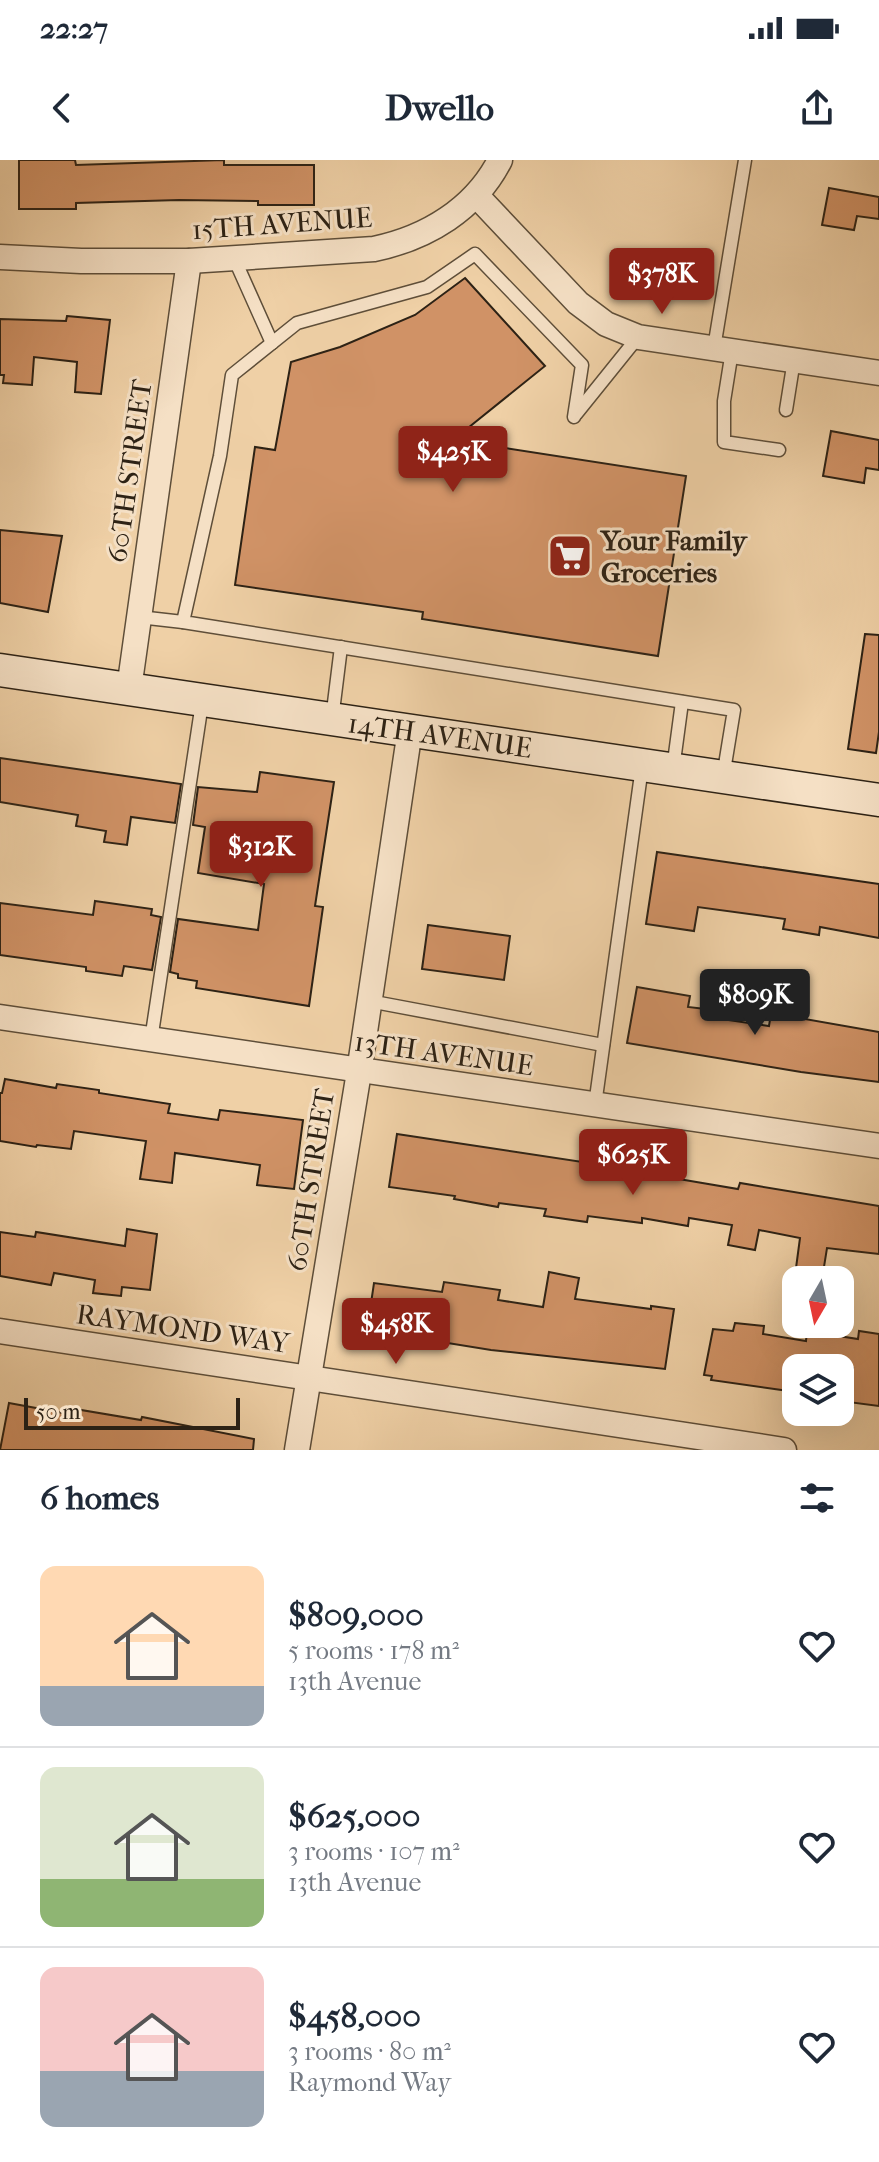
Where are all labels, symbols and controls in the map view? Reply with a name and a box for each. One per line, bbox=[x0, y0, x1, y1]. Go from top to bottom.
text: 22:27 bbox=[40, 11, 108, 46]
icon: back bbox=[40, 86, 84, 130]
icon: share bbox=[795, 86, 839, 130]
text: Dwello bbox=[385, 87, 494, 129]
street label: 15TH AVENUE bbox=[191, 201, 373, 246]
pin: $378K bbox=[606, 248, 718, 316]
text: $378K bbox=[627, 258, 697, 289]
street label: 60TH STREET bbox=[100, 376, 159, 565]
pin: $425K bbox=[397, 426, 509, 494]
text: $425K bbox=[416, 436, 490, 467]
place label: Your Family Groceries bbox=[599, 524, 749, 589]
supermarket icon: Your Family Groceries bbox=[546, 532, 594, 580]
street label: 14TH AVENUE bbox=[346, 706, 534, 765]
pin: $312K bbox=[205, 821, 317, 889]
text: $312K bbox=[228, 831, 294, 862]
pin: $809K bbox=[699, 969, 811, 1037]
text: $809K bbox=[718, 979, 792, 1010]
street label: 13TH AVENUE bbox=[352, 1025, 536, 1082]
street label: 60TH STREET bbox=[280, 1085, 341, 1274]
pin: $625K bbox=[577, 1129, 689, 1197]
text: $625K bbox=[597, 1139, 669, 1170]
north arrow bbox=[782, 1266, 854, 1338]
map controls bbox=[782, 1266, 854, 1426]
street label: RAYMOND WAY bbox=[74, 1297, 292, 1360]
pin: $458K bbox=[340, 1298, 452, 1366]
text: $458K bbox=[360, 1308, 432, 1339]
button: layers bbox=[782, 1354, 854, 1426]
scale bar bbox=[24, 1394, 240, 1430]
text: 50 m bbox=[36, 1399, 81, 1425]
icon: filters bbox=[795, 1476, 839, 1520]
text: 6 homes bbox=[40, 1478, 159, 1518]
text: $809,000 bbox=[288, 1595, 424, 1635]
icon: home bbox=[104, 1598, 200, 1694]
icon: heart bbox=[795, 1624, 839, 1668]
text: 5 rooms · 178 m² bbox=[288, 1635, 459, 1666]
text: 13th Avenue bbox=[288, 1666, 421, 1697]
text: $625,000 bbox=[288, 1796, 421, 1836]
icon: home bbox=[104, 1799, 200, 1895]
icon: heart bbox=[795, 1825, 839, 1869]
text: 3 rooms · 107 m² bbox=[288, 1836, 460, 1867]
text: 13th Avenue bbox=[288, 1867, 421, 1898]
text: $458,000 bbox=[288, 1996, 421, 2036]
icon: home bbox=[104, 1999, 200, 2095]
icon: heart bbox=[795, 2025, 839, 2069]
text: 3 rooms · 80 m² bbox=[288, 2036, 451, 2067]
text: Raymond Way bbox=[288, 2067, 451, 2098]

